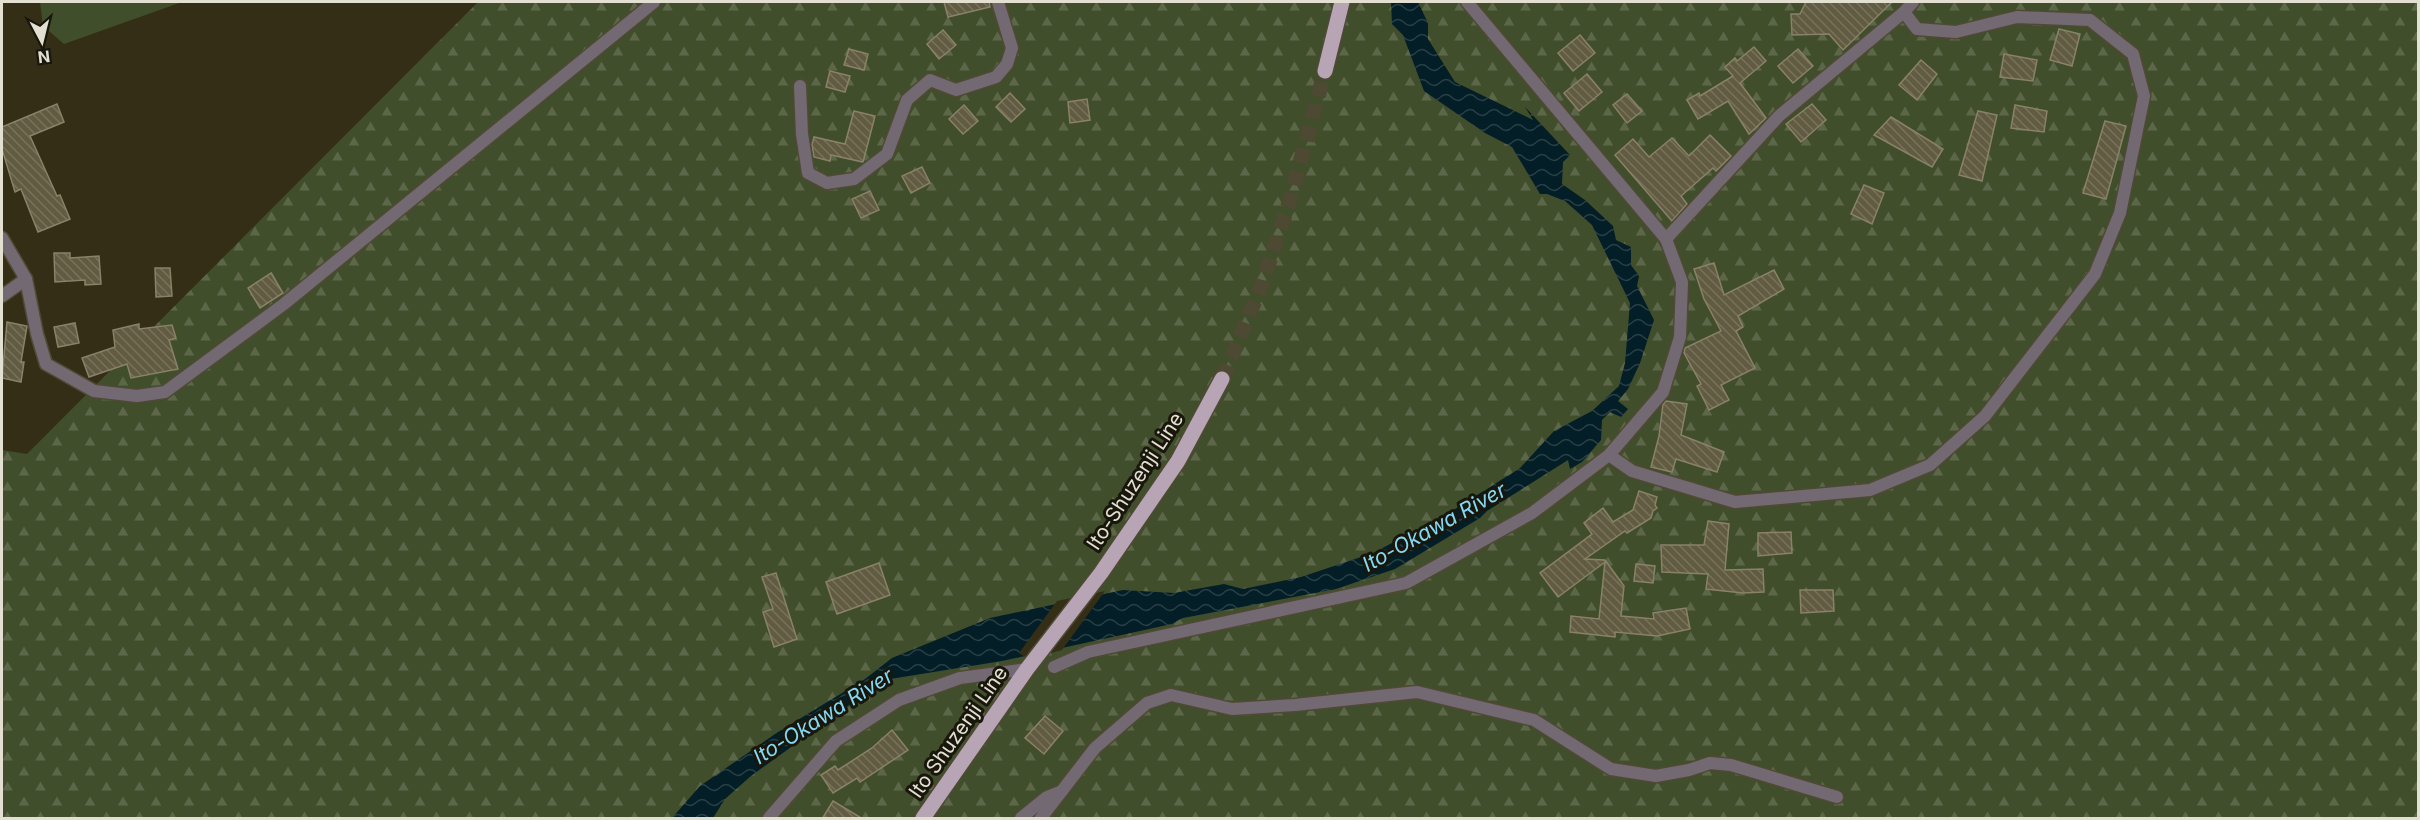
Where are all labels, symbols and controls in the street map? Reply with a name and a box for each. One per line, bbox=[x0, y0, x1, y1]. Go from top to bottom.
north arrow bbox=[12, 12, 72, 72]
text: N bbox=[37, 46, 51, 68]
street label: Ito-Shuzenji Line bbox=[1082, 408, 1188, 554]
water label: Ito-Okawa River bbox=[1358, 477, 1511, 577]
water label: Ito-Okawa River bbox=[748, 662, 899, 769]
street label: Ito Shuzenji Line bbox=[904, 662, 1012, 802]

